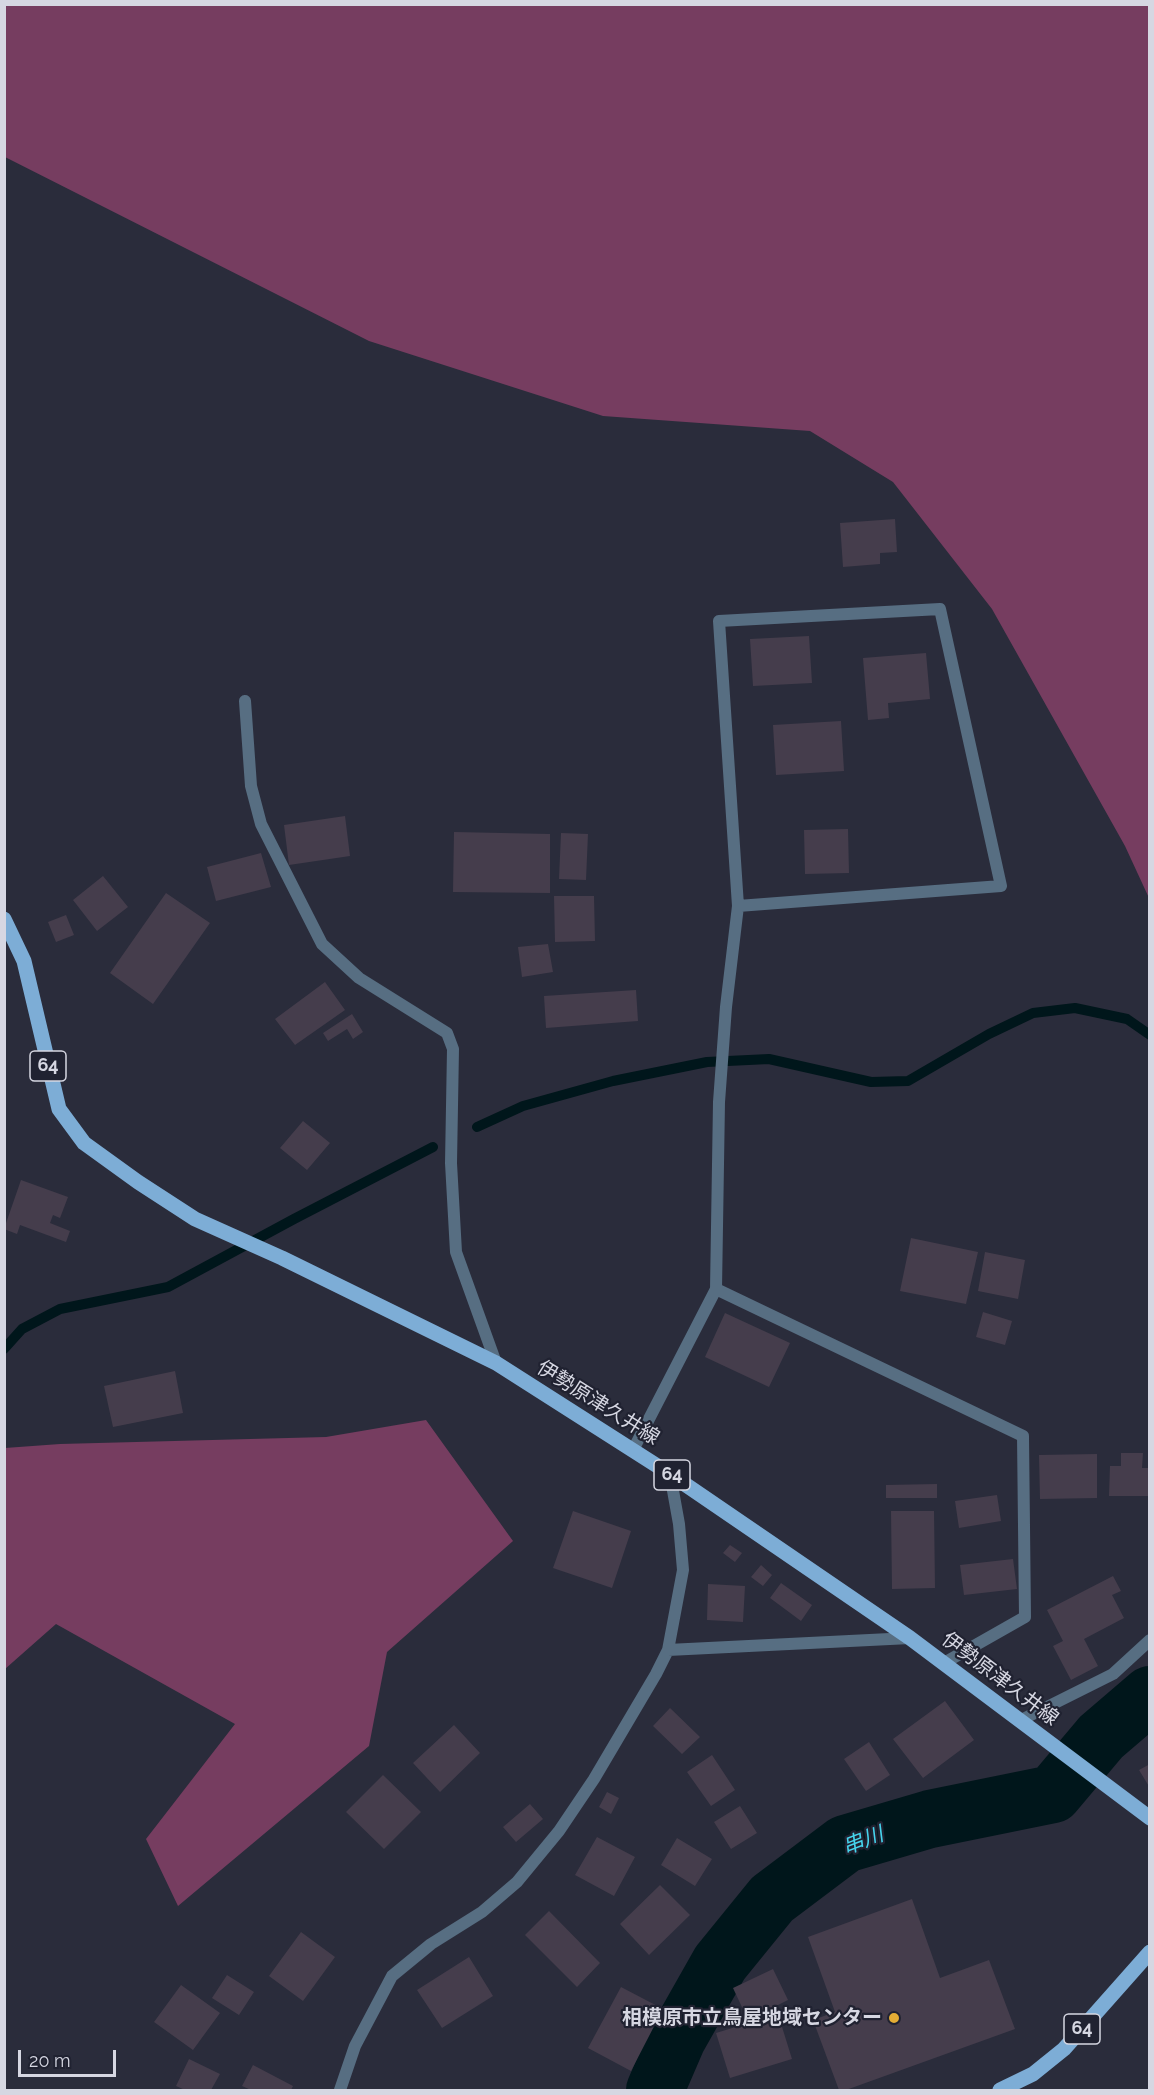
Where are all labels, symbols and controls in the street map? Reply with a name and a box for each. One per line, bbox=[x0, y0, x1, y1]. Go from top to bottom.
road number: 64 bbox=[30, 1051, 66, 1081]
street label: 伊勢原津久井線 bbox=[532, 1356, 664, 1450]
road number: 64 bbox=[654, 1460, 690, 1490]
street label: 伊勢原津久井線 bbox=[937, 1627, 1063, 1731]
water label: 串川 bbox=[839, 1822, 887, 1860]
place label: 相模原市立鳥屋地域センター bbox=[622, 2006, 882, 2030]
marker: 相模原市立鳥屋地域センター bbox=[887, 2011, 901, 2025]
road number: 64 bbox=[1064, 2014, 1100, 2044]
scale bar bbox=[21, 2038, 118, 2076]
text: 20 m bbox=[29, 2050, 71, 2071]

